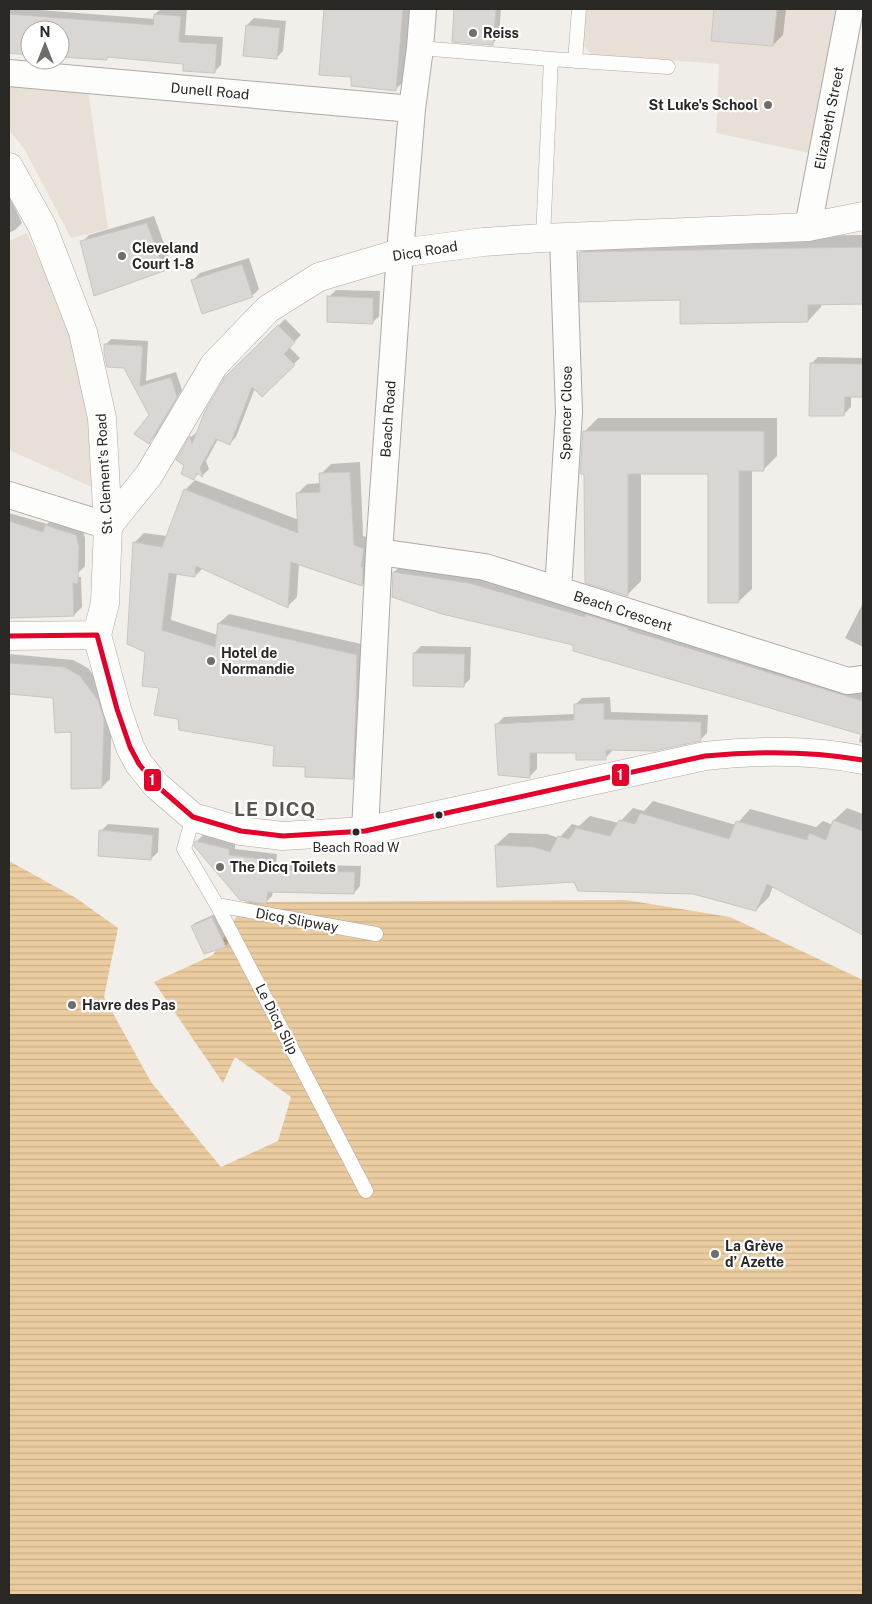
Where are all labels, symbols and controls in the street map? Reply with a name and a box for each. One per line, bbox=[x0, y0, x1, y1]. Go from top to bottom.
north arrow bbox=[20, 20, 70, 70]
text: N bbox=[40, 24, 50, 40]
place label: Reiss bbox=[483, 25, 519, 41]
marker: Reiss bbox=[467, 27, 479, 39]
street label: Elizabeth Street bbox=[811, 65, 847, 171]
street label: Dunell Road bbox=[170, 80, 250, 102]
place label: St Luke's School bbox=[649, 97, 758, 113]
marker: St Luke's School bbox=[762, 99, 774, 111]
street label: Dicq Road bbox=[391, 238, 459, 264]
place label: Cleveland Court 1-8 bbox=[132, 240, 199, 272]
marker: Cleveland Court 1-8 bbox=[116, 250, 128, 262]
street label: Spencer Close bbox=[557, 366, 575, 460]
street label: Beach Road bbox=[377, 380, 399, 458]
street label: St. Clement's Road bbox=[93, 413, 115, 535]
street label: Beach Crescent bbox=[572, 588, 674, 634]
place label: Hotel de Normandie bbox=[221, 645, 295, 677]
marker: Hotel de Normandie bbox=[205, 655, 217, 667]
line badge: 1 bbox=[611, 763, 630, 787]
text: 1 bbox=[617, 767, 623, 783]
line badge: 1 bbox=[143, 768, 162, 792]
text: 1 bbox=[149, 772, 155, 788]
district label: LE DICQ bbox=[234, 798, 316, 820]
unlabelled marker bbox=[434, 810, 444, 820]
marker: Beach Road W bbox=[351, 827, 361, 837]
place label: Beach Road W bbox=[313, 840, 400, 855]
place label: The Dicq Toilets bbox=[230, 859, 336, 875]
marker: The Dicq Toilets bbox=[214, 861, 226, 873]
street label: Dicq Slipway bbox=[254, 905, 340, 935]
street label: Le Dicq Slip bbox=[252, 981, 302, 1057]
place label: Havre des Pas bbox=[82, 997, 176, 1013]
marker: Havre des Pas bbox=[66, 999, 78, 1011]
place label: La Grève d’ Azette bbox=[725, 1238, 784, 1270]
marker: La Grève d’ Azette bbox=[709, 1248, 721, 1260]

